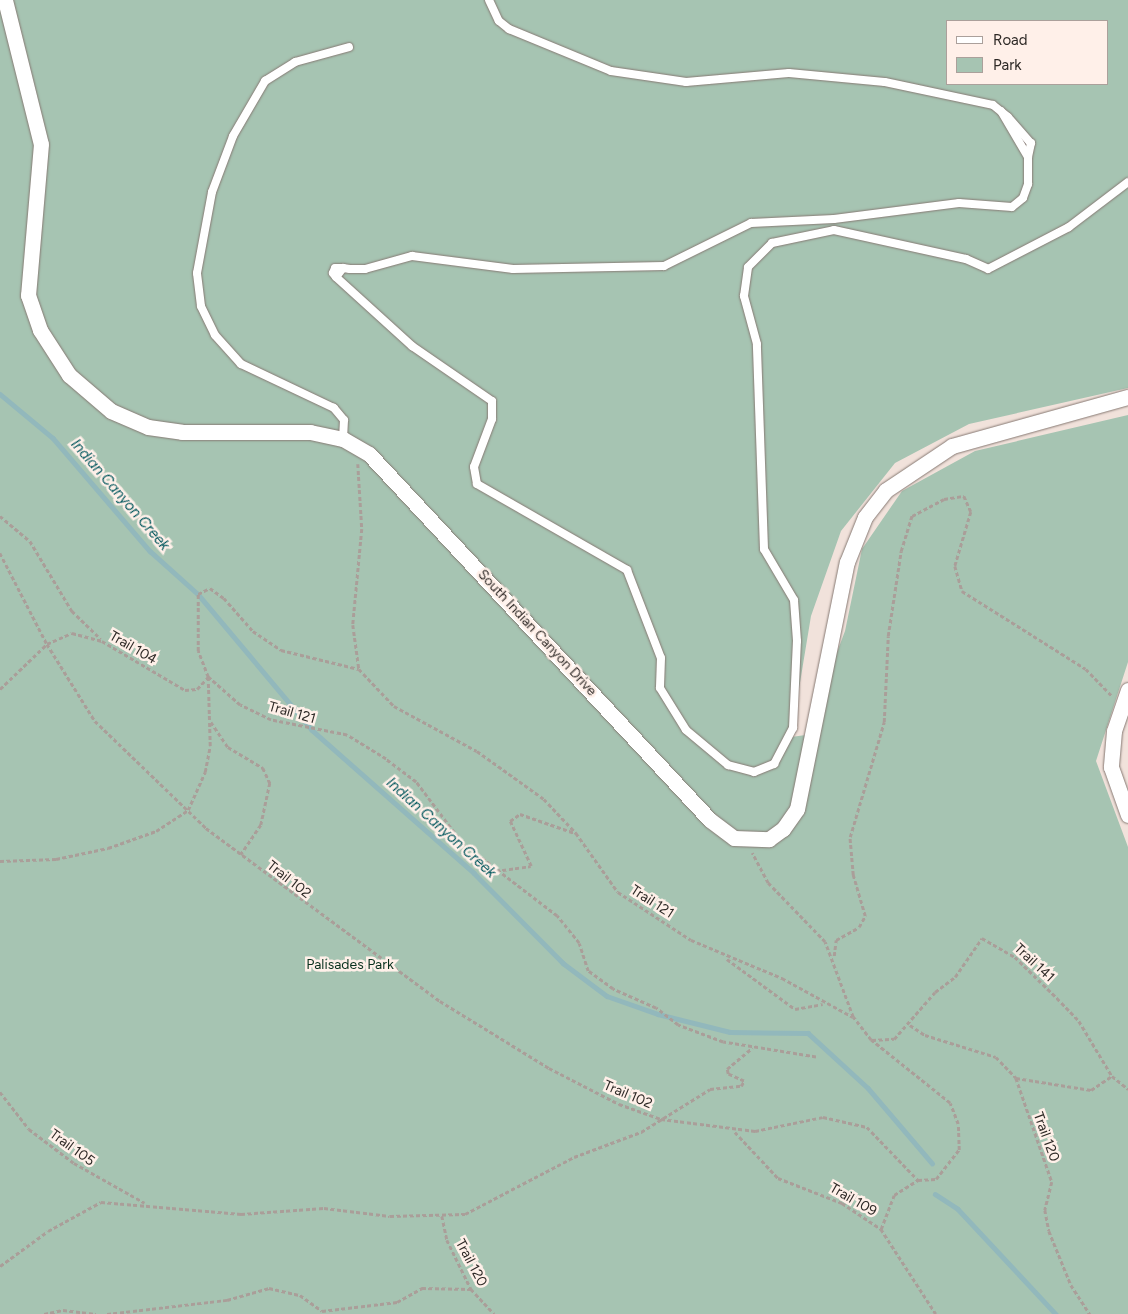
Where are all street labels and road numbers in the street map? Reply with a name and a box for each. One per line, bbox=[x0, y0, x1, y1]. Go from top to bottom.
street label: South Indian Canyon Drive bbox=[474, 566, 600, 700]
street label: Trail 104 bbox=[106, 628, 160, 668]
street label: Trail 121 bbox=[267, 698, 317, 728]
street label: Trail 102 bbox=[264, 858, 314, 902]
street label: Trail 121 bbox=[627, 882, 677, 922]
street label: Trail 141 bbox=[1010, 940, 1058, 986]
street label: Trail 102 bbox=[601, 1077, 655, 1113]
street label: Trail 120 bbox=[1029, 1110, 1063, 1164]
street label: Trail 105 bbox=[46, 1126, 98, 1170]
street label: Trail 109 bbox=[827, 1180, 879, 1220]
street label: Trail 120 bbox=[452, 1236, 490, 1290]

